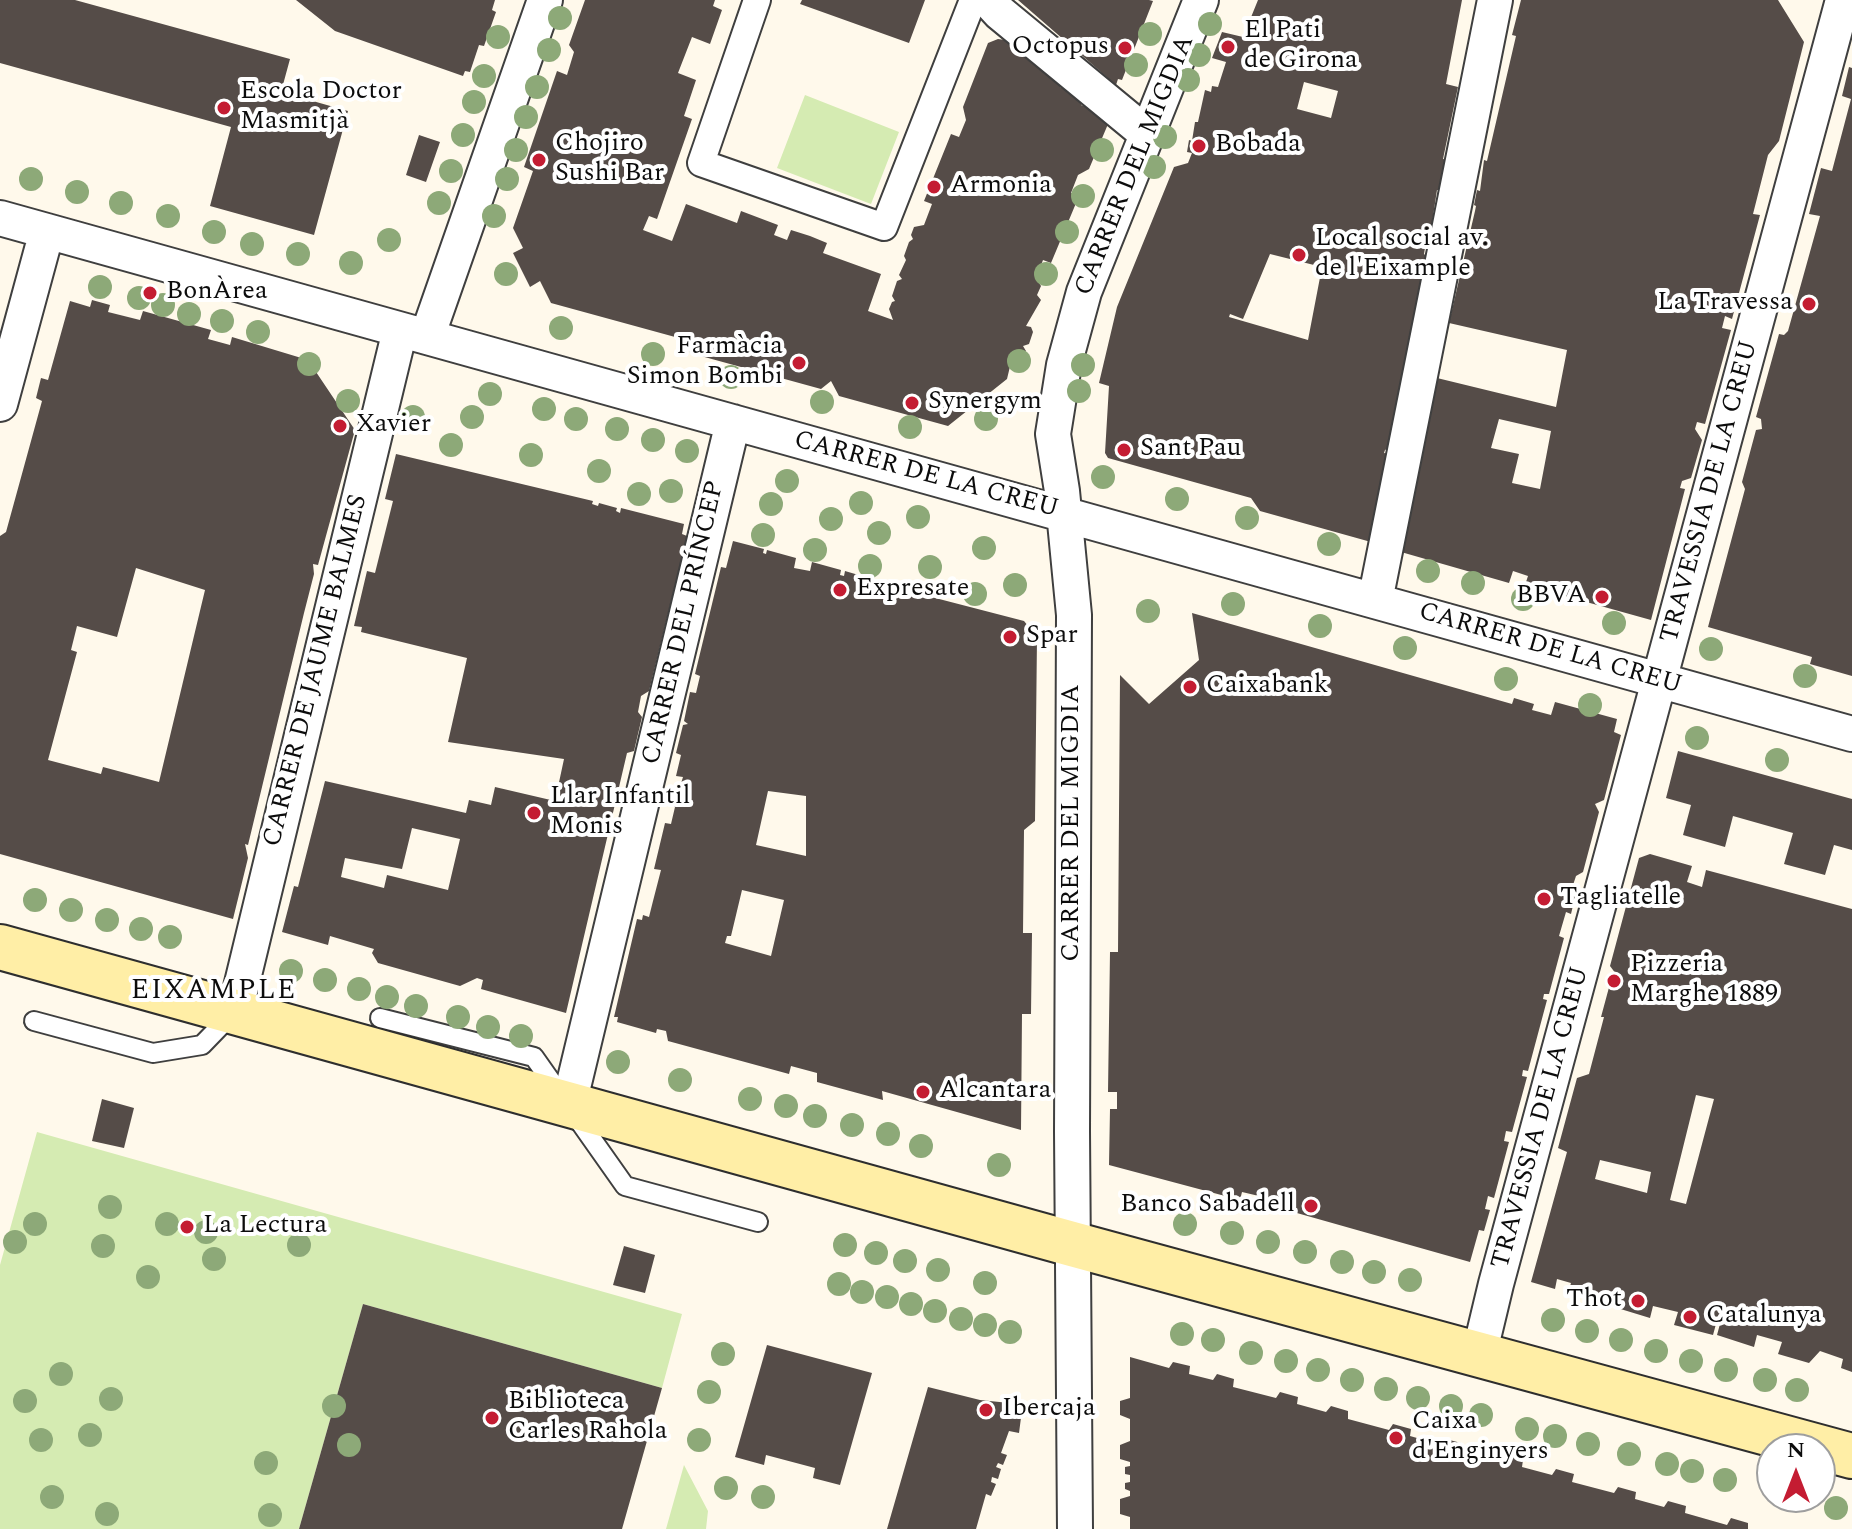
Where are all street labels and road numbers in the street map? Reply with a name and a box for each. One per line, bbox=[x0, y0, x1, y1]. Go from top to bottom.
street label: CARRER DEL MIGDIA bbox=[1070, 31, 1202, 301]
street label: TRAVESSIA DE LA CREU bbox=[1656, 337, 1766, 647]
street label: CARRER DE LA CREU bbox=[790, 426, 1062, 526]
street label: CARRER DEL PRÍNCEP bbox=[637, 478, 733, 768]
street label: CARRER DE JAUME BALMES bbox=[258, 492, 376, 850]
street label: CARRER DE LA CREU bbox=[1415, 597, 1685, 703]
street label: CARRER DEL MIGDIA bbox=[1057, 684, 1089, 962]
street label: TRAVESSIA DE LA CREU bbox=[1487, 963, 1597, 1273]

